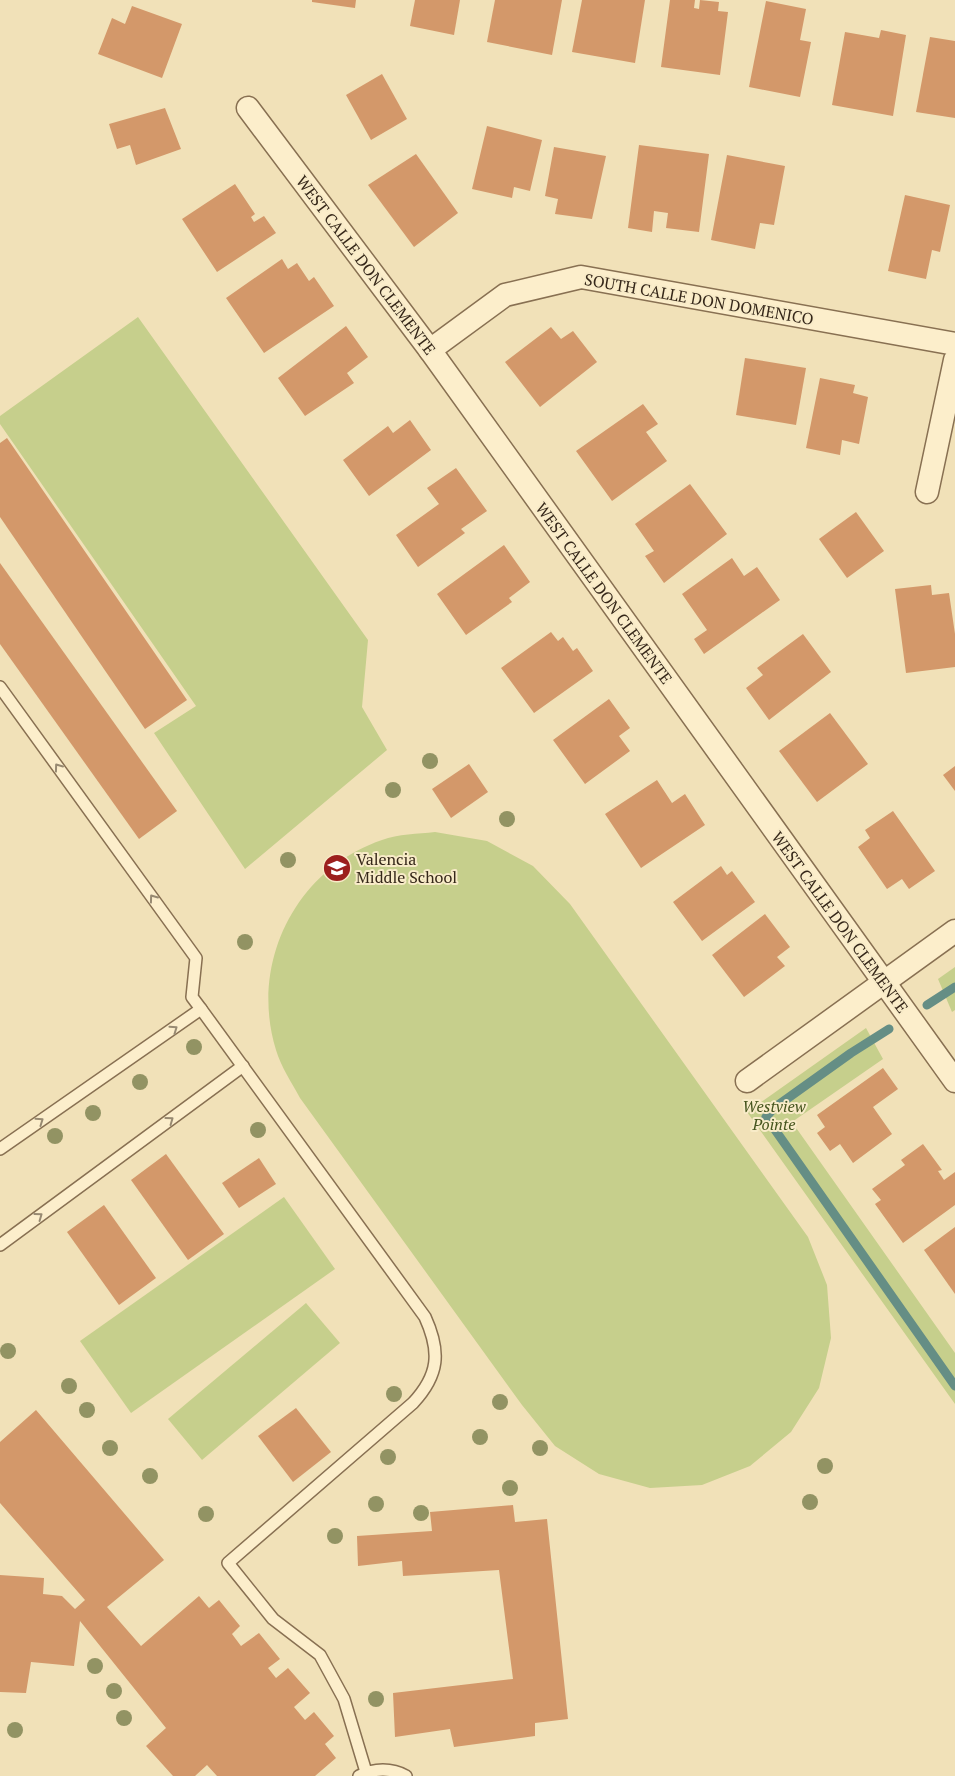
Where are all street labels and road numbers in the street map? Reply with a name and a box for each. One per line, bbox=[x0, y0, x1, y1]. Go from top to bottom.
street label: WEST CALLE DON CLEMENTE bbox=[291, 171, 441, 359]
street label: SOUTH CALLE DON DOMENICO bbox=[583, 268, 815, 330]
street label: WEST CALLE DON CLEMENTE bbox=[531, 498, 677, 688]
street label: WEST CALLE DON CLEMENTE bbox=[767, 827, 913, 1017]

